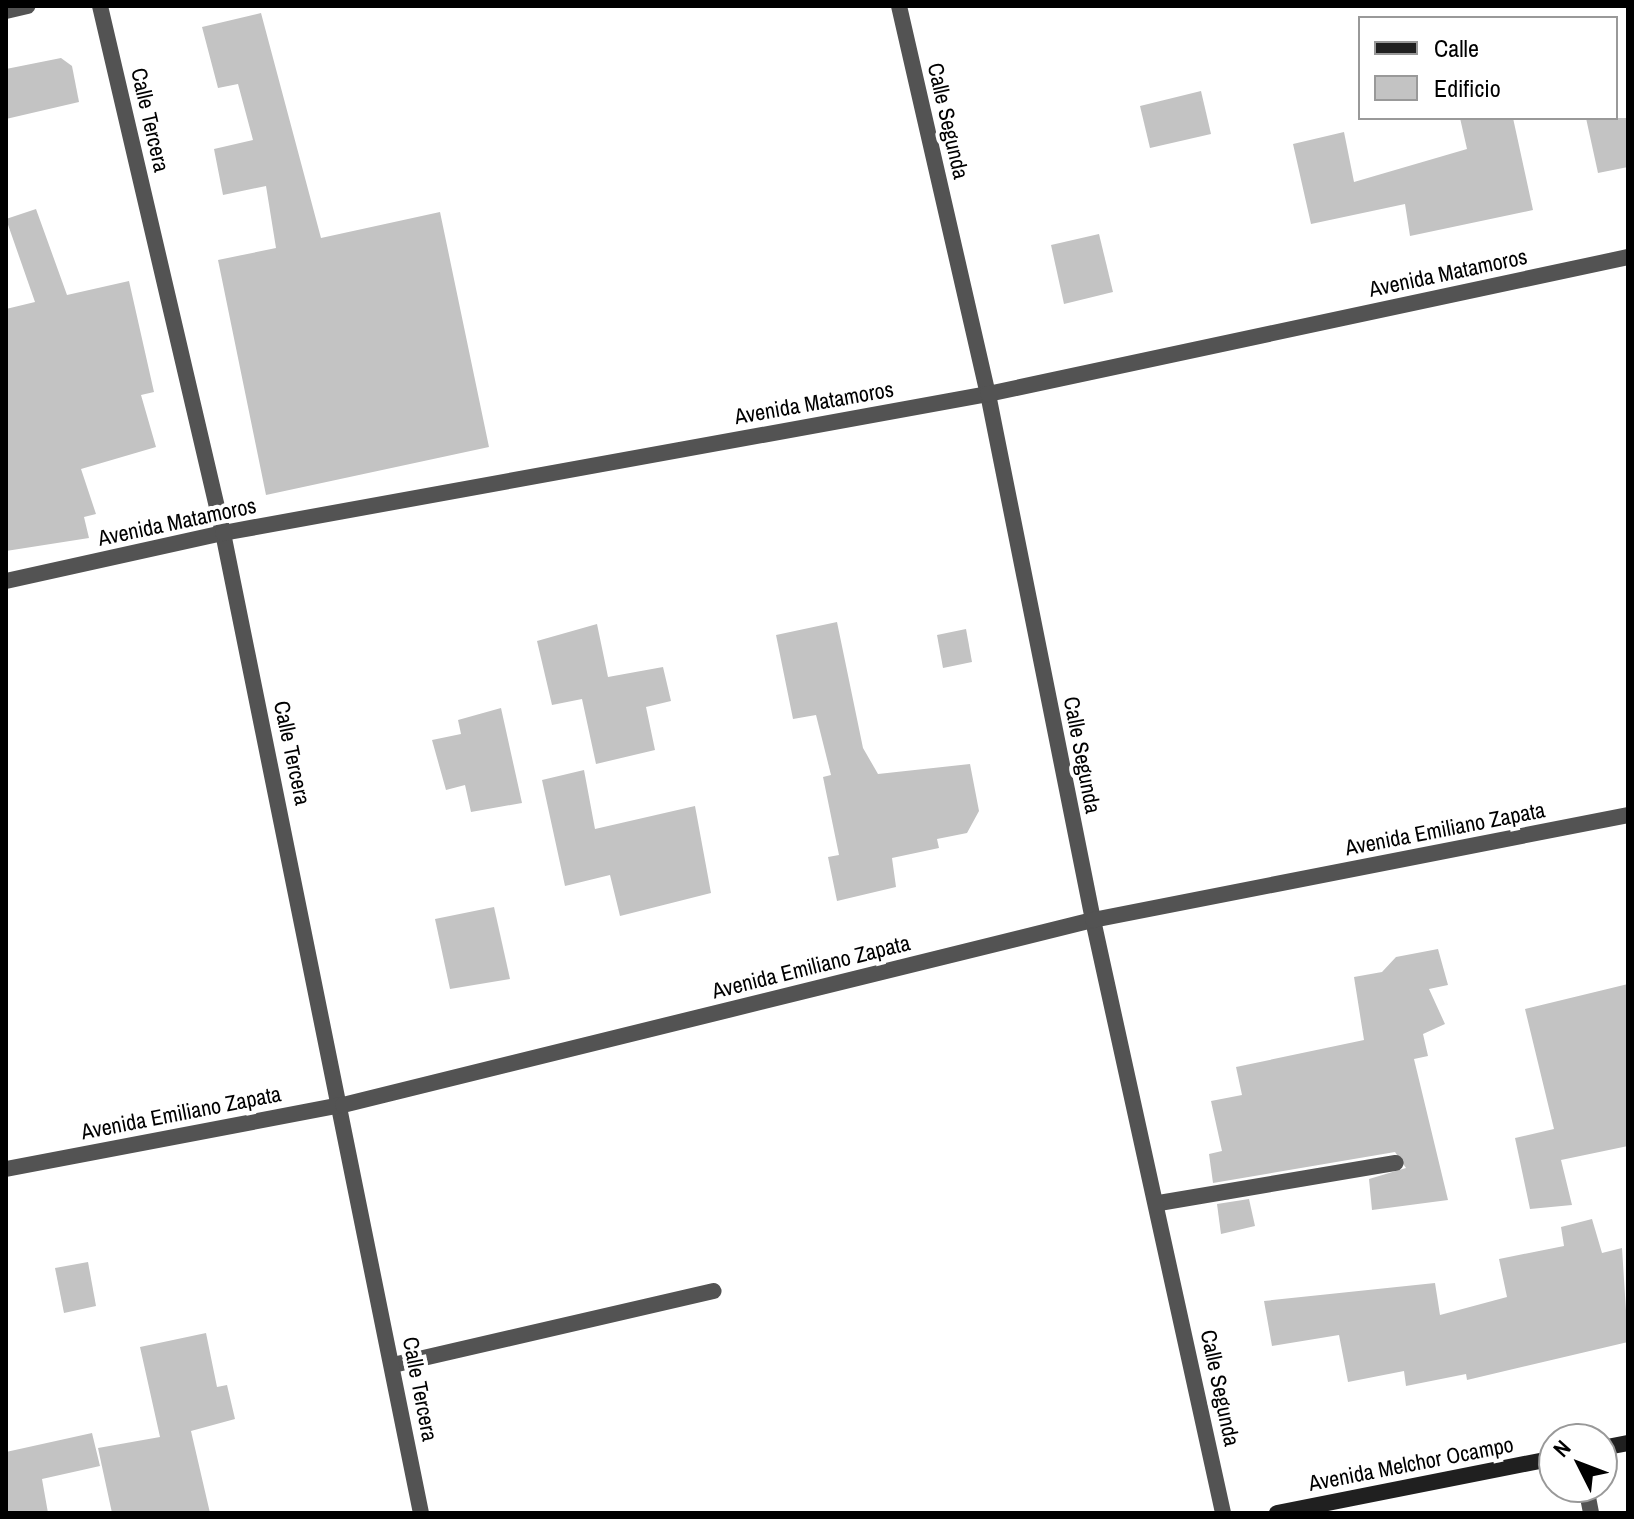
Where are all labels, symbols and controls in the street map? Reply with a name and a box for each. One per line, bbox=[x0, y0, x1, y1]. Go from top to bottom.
legend bbox=[1358, 16, 1618, 120]
text: Calle bbox=[1434, 32, 1479, 64]
street label: Calle Segunda bbox=[922, 60, 974, 182]
street label: Calle Tercera bbox=[125, 65, 175, 175]
text: Edificio bbox=[1434, 72, 1501, 104]
street label: Avenida Matamoros bbox=[1366, 243, 1530, 303]
street label: Avenida Matamoros bbox=[732, 376, 896, 430]
street label: Avenida Matamoros bbox=[95, 492, 259, 552]
street label: Calle Segunda bbox=[1058, 694, 1106, 816]
street label: Calle Tercera bbox=[268, 698, 316, 808]
street label: Avenida Emiliano Zapata bbox=[1343, 797, 1547, 861]
street label: Avenida Emiliano Zapata bbox=[709, 930, 913, 1004]
street label: Avenida Emiliano Zapata bbox=[79, 1081, 283, 1145]
street label: Calle Segunda bbox=[1195, 1327, 1245, 1449]
street label: Calle Tercera bbox=[397, 1334, 443, 1444]
north arrow bbox=[1538, 1423, 1618, 1503]
street label: Avenida Melchor Ocampo bbox=[1306, 1431, 1516, 1497]
text: N bbox=[1546, 1433, 1577, 1463]

